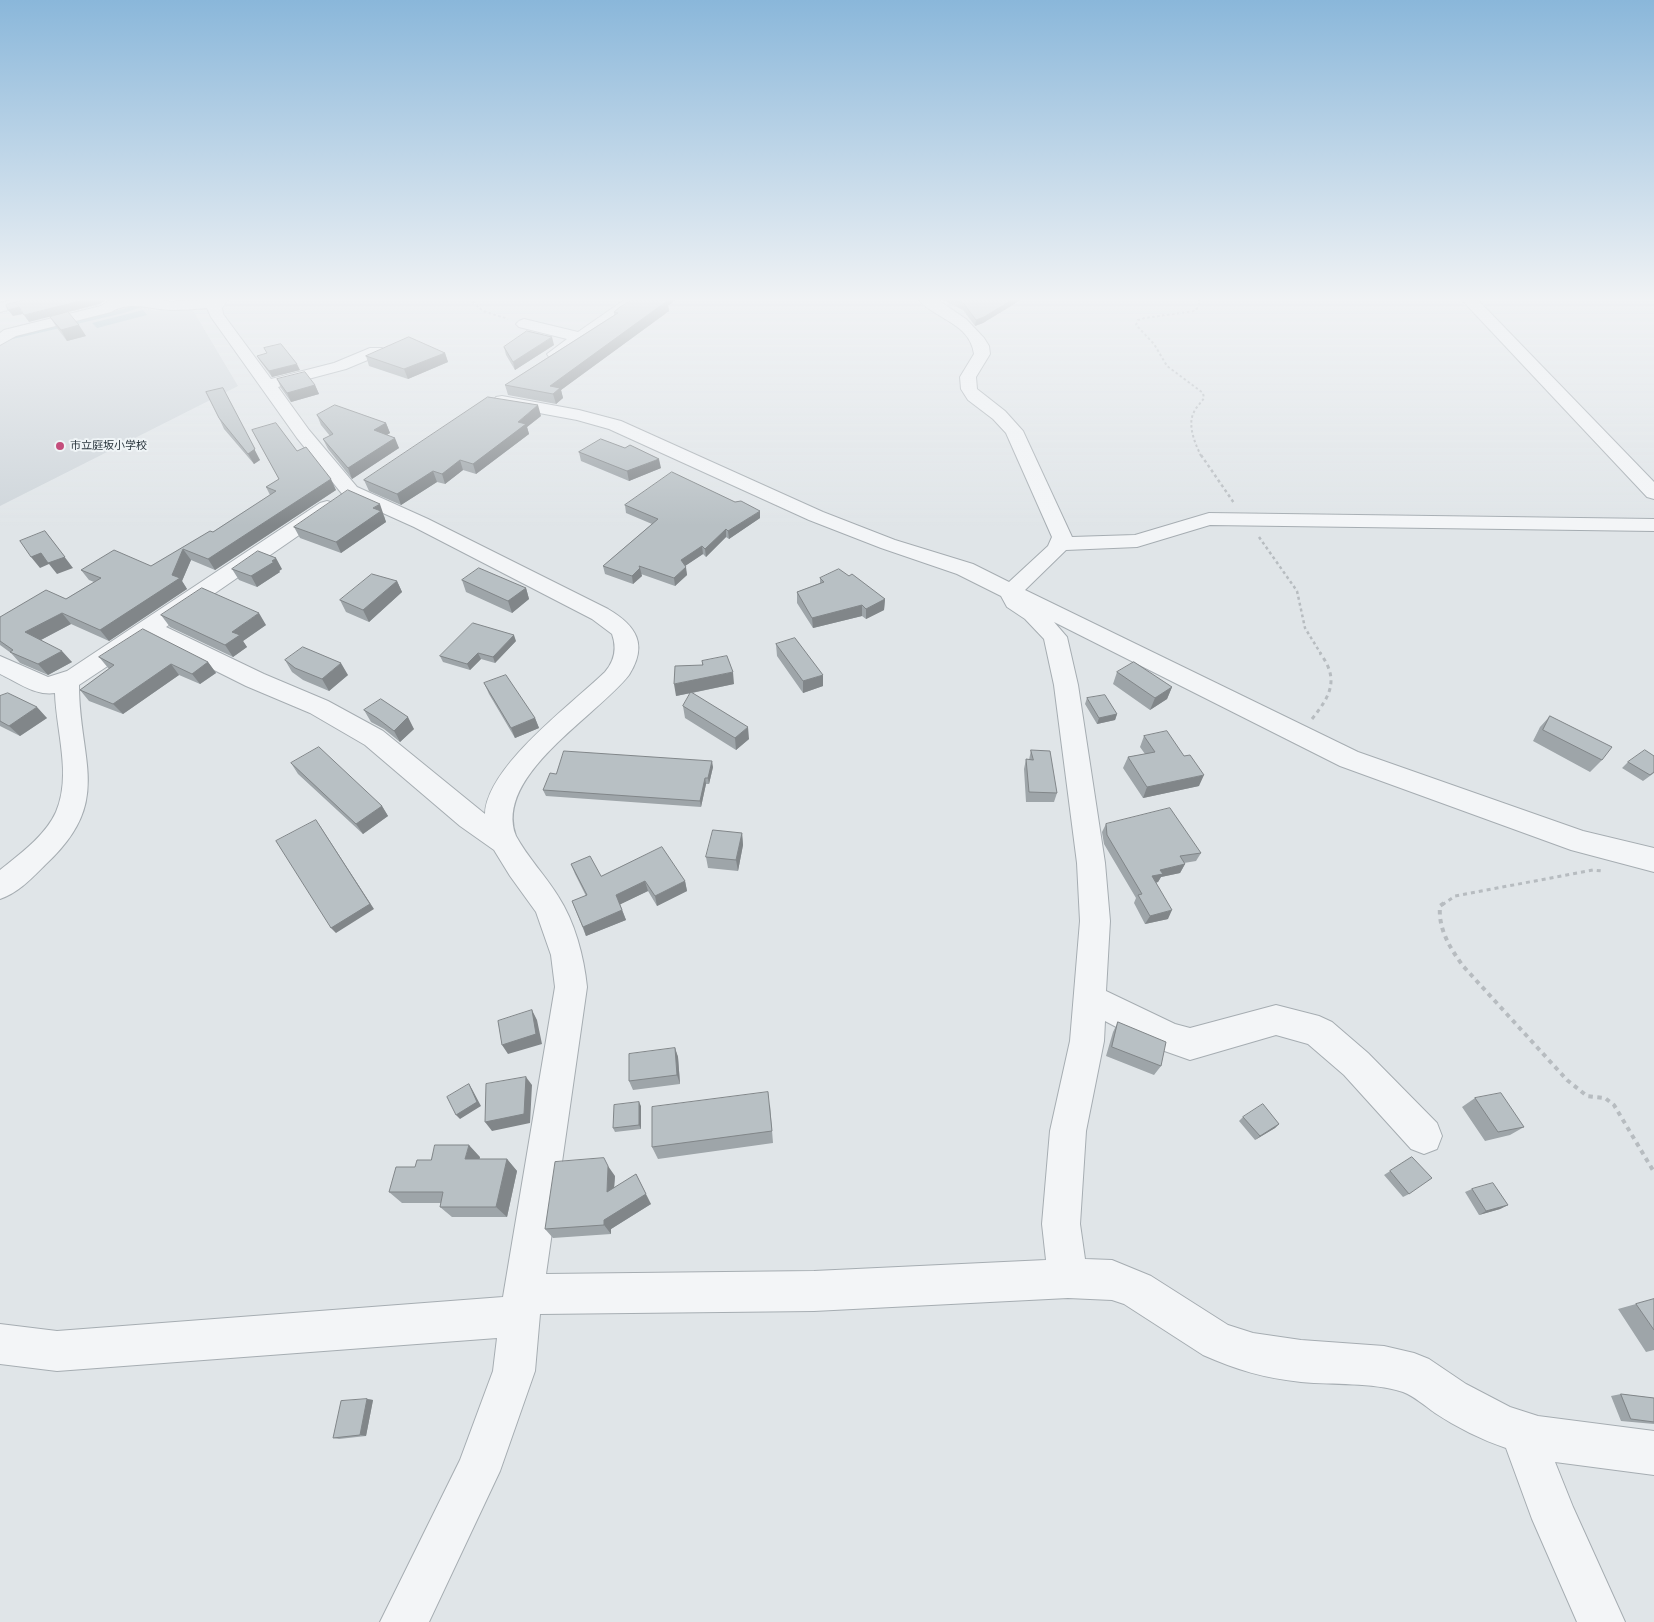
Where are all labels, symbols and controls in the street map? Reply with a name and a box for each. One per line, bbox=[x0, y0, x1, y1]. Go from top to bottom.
place label: 市立庭坂小学校 bbox=[70, 439, 147, 453]
marker: 市立庭坂小学校 bbox=[54, 440, 66, 452]

